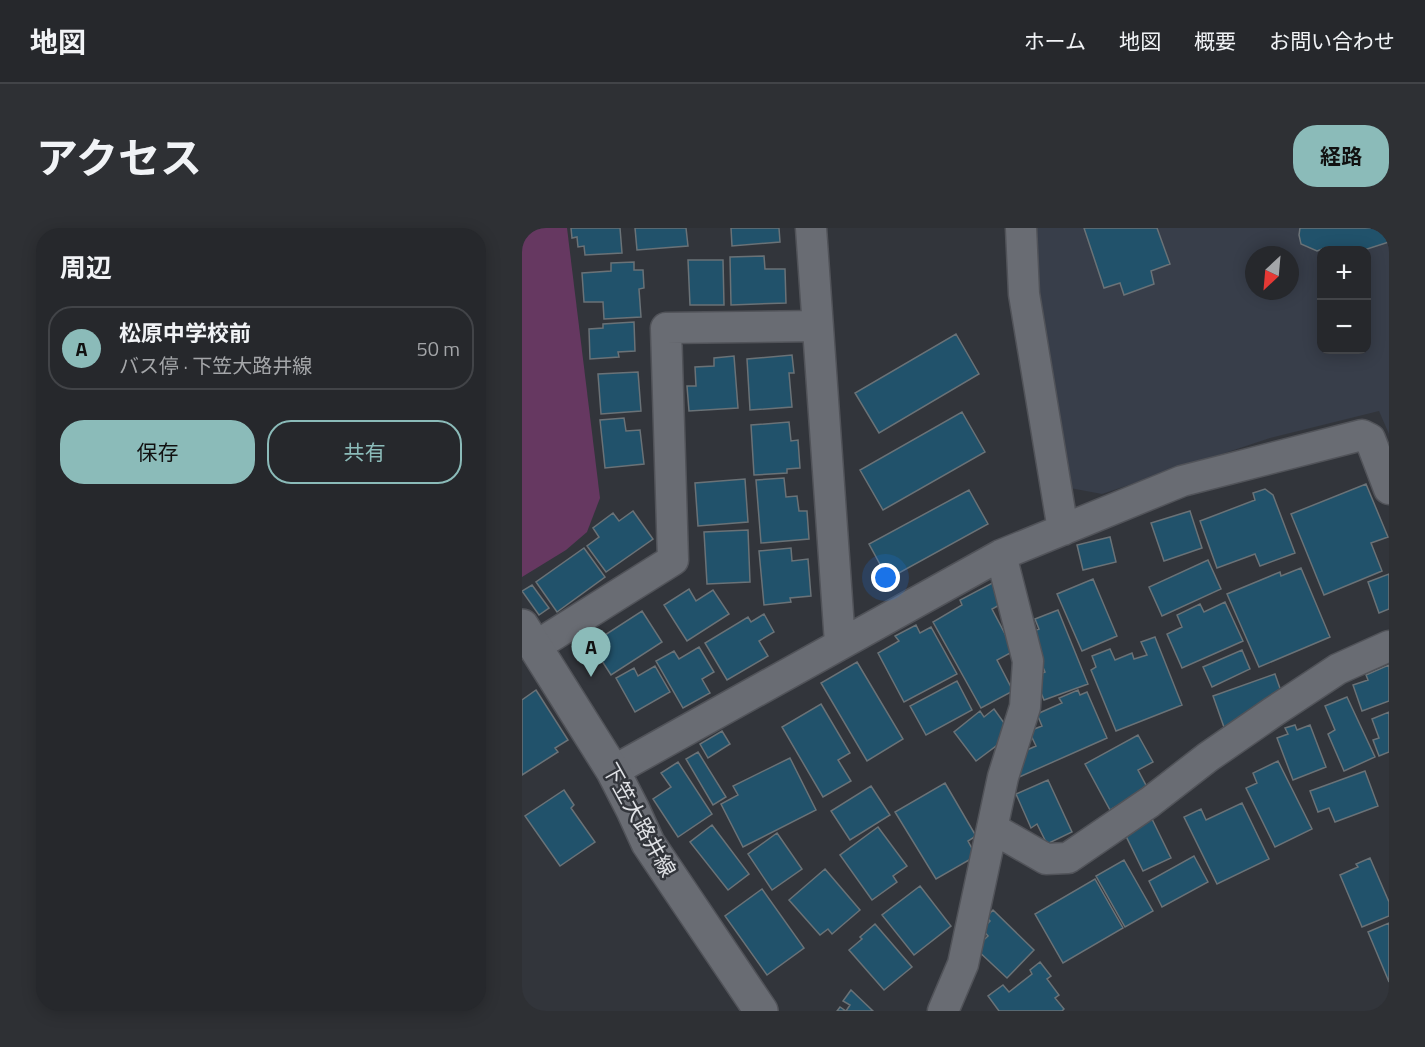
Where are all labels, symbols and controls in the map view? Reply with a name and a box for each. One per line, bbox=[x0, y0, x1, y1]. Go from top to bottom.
text: 地図 bbox=[30, 20, 86, 63]
text: ホーム bbox=[1024, 25, 1086, 57]
text: 地図 bbox=[1119, 25, 1161, 57]
text: 概要 bbox=[1194, 25, 1236, 57]
text: お問い合わせ bbox=[1269, 25, 1395, 57]
text: アクセス bbox=[36, 125, 202, 189]
button: 経路 bbox=[1293, 125, 1389, 187]
north arrow bbox=[1245, 246, 1299, 300]
map controls bbox=[1317, 246, 1371, 354]
button: + bbox=[1317, 246, 1371, 300]
text: 周辺 bbox=[60, 248, 112, 287]
button: − bbox=[1317, 300, 1371, 354]
text: 松原中学校前 bbox=[119, 316, 251, 350]
text: A bbox=[75, 333, 88, 364]
text: 50 m bbox=[416, 333, 460, 364]
text: バス停 · 下笠大路井線 bbox=[119, 350, 312, 381]
button: 保存 bbox=[60, 420, 255, 484]
button: 共有 bbox=[267, 420, 462, 484]
your location bbox=[871, 563, 900, 592]
pin: A bbox=[572, 628, 610, 677]
street label: 下笠大路井線 bbox=[595, 757, 684, 882]

